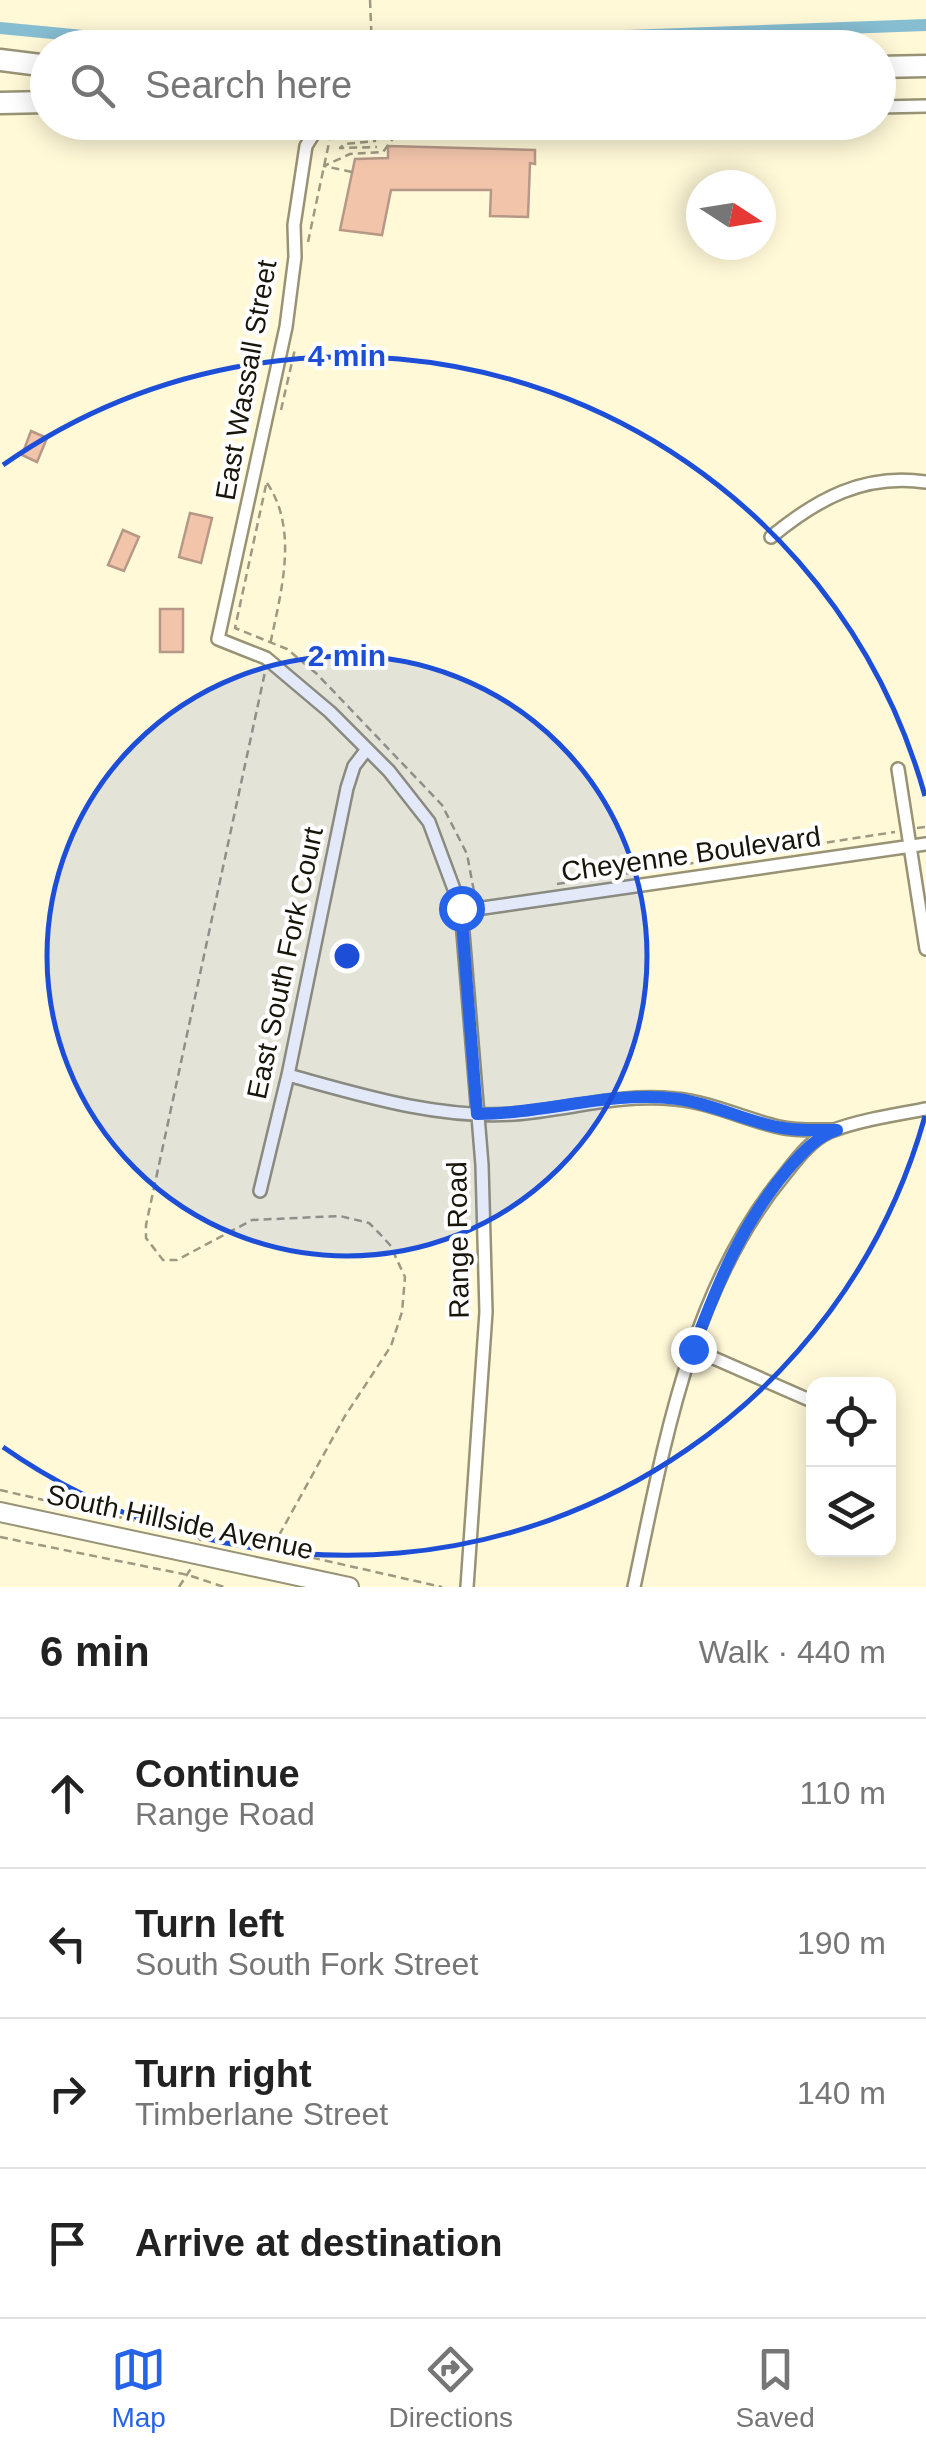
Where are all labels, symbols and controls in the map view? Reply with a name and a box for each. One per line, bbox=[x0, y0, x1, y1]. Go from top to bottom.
search box bbox=[30, 30, 896, 140]
icon: search bbox=[65, 58, 120, 113]
text: Search here bbox=[145, 64, 352, 106]
north arrow bbox=[686, 170, 776, 260]
street label: East Wassall Street bbox=[210, 257, 282, 502]
text: 4 min bbox=[308, 339, 386, 372]
text: 2 min bbox=[308, 639, 386, 672]
street label: Cheyenne Boulevard bbox=[559, 820, 823, 888]
street label: East South Fork Court bbox=[241, 824, 329, 1102]
route start bbox=[439, 886, 485, 932]
centre of rings bbox=[329, 938, 365, 974]
street label: Range Road bbox=[441, 1161, 475, 1319]
route end bbox=[671, 1327, 717, 1373]
map controls bbox=[806, 1377, 896, 1557]
button: locate bbox=[806, 1377, 896, 1467]
button: layers bbox=[806, 1467, 896, 1557]
street label: South Hillside Avenue bbox=[44, 1479, 316, 1565]
text: 6 min bbox=[40, 1628, 150, 1675]
text: Walk · 440 m bbox=[699, 1634, 886, 1670]
text: Continue bbox=[135, 1753, 300, 1795]
icon: ahead bbox=[40, 1766, 95, 1821]
text: 110 m bbox=[799, 1775, 886, 1811]
text: Range Road bbox=[135, 1796, 315, 1832]
text: Turn left bbox=[135, 1903, 284, 1945]
icon: left bbox=[40, 1916, 95, 1971]
text: 190 m bbox=[797, 1925, 886, 1961]
text: South South Fork Street bbox=[135, 1946, 478, 1982]
text: Turn right bbox=[135, 2053, 312, 2095]
icon: right bbox=[40, 2066, 95, 2121]
text: 140 m bbox=[797, 2075, 886, 2111]
text: Timberlane Street bbox=[135, 2096, 388, 2132]
icon: arrive bbox=[40, 2216, 95, 2271]
text: Arrive at destination bbox=[135, 2222, 502, 2264]
tab: Map bbox=[111, 2342, 166, 2434]
tab: Directions bbox=[389, 2342, 513, 2434]
tab: Saved bbox=[735, 2342, 815, 2434]

